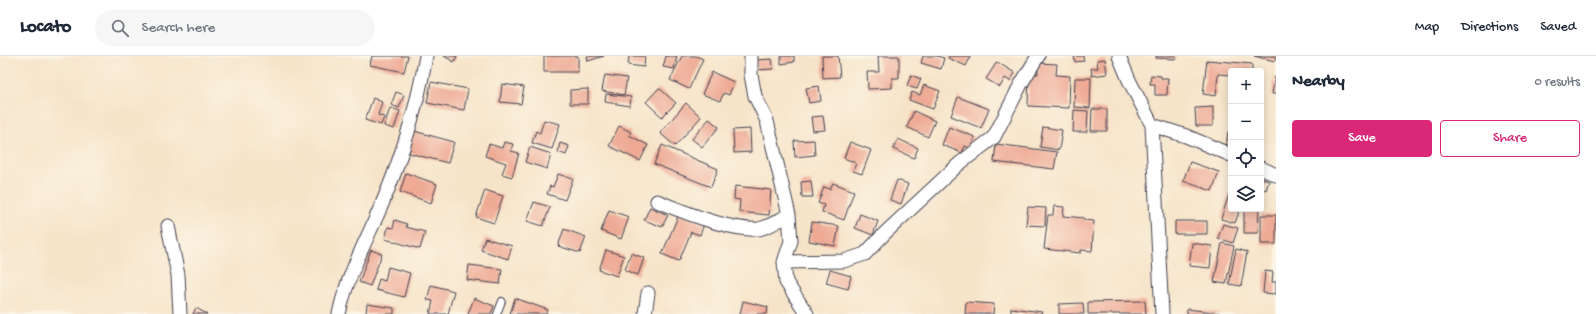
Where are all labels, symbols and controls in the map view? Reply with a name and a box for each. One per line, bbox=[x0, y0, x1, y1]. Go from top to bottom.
search box bbox=[95, 10, 375, 46]
text: Locato bbox=[20, 16, 71, 39]
icon: search bbox=[109, 17, 131, 39]
text: Search here bbox=[141, 19, 215, 37]
text: Map bbox=[1415, 19, 1439, 36]
text: Directions bbox=[1461, 19, 1518, 36]
text: Saved bbox=[1540, 19, 1576, 36]
map controls bbox=[1228, 68, 1264, 212]
button: + bbox=[1228, 68, 1264, 104]
text: Nearby bbox=[1292, 72, 1345, 92]
text: 0 results bbox=[1534, 75, 1580, 90]
button: − bbox=[1228, 104, 1264, 140]
button: Save bbox=[1292, 120, 1432, 157]
button: Share bbox=[1440, 120, 1580, 157]
button: locate bbox=[1228, 140, 1264, 176]
button: layers bbox=[1228, 176, 1264, 212]

